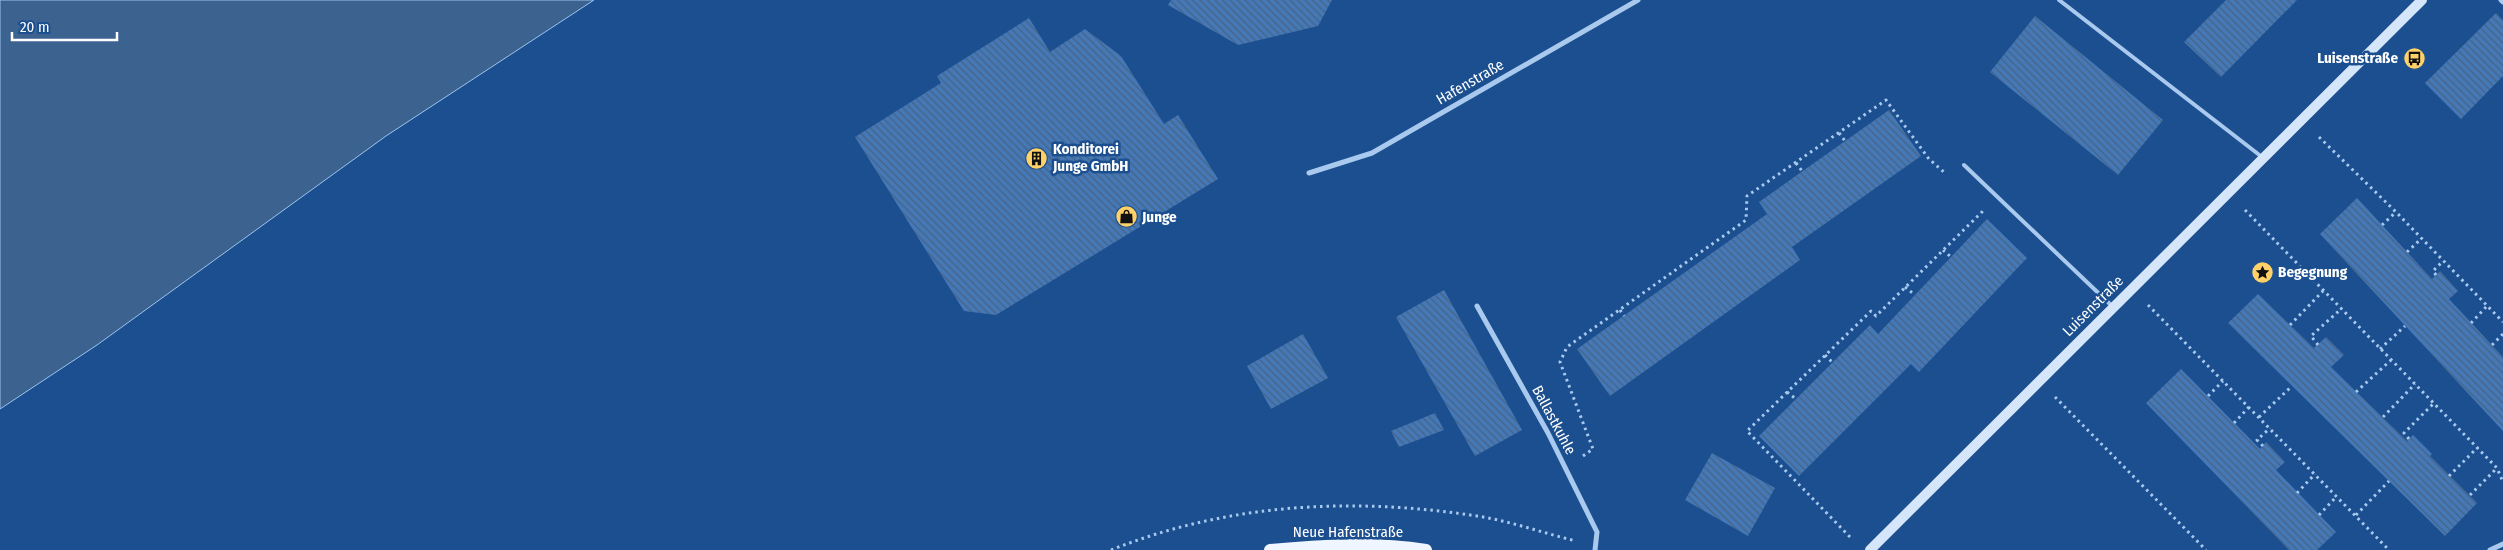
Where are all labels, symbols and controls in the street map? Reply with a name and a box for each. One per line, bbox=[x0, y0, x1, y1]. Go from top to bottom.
scale bar bbox=[12, 10, 118, 42]
text: 20 m bbox=[20, 18, 50, 36]
bus stop icon: Luisenstraße bbox=[2402, 46, 2426, 70]
place label: Luisenstraße bbox=[2317, 49, 2398, 67]
street label: Hafenstraße bbox=[1433, 55, 1507, 109]
place label: Konditorei Junge GmbH bbox=[1052, 140, 1128, 175]
building icon: Konditorei Junge GmbH bbox=[1025, 146, 1049, 170]
shop icon: Junge bbox=[1114, 205, 1138, 229]
place label: Junge bbox=[1141, 208, 1177, 226]
place icon: Begegnung bbox=[2250, 260, 2274, 284]
place label: Begegnung bbox=[2278, 263, 2348, 281]
street label: Luisenstraße bbox=[2059, 272, 2127, 340]
street label: Ballastkuhle bbox=[1528, 382, 1580, 458]
street label: Neue Hafenstraße bbox=[1293, 523, 1403, 541]

